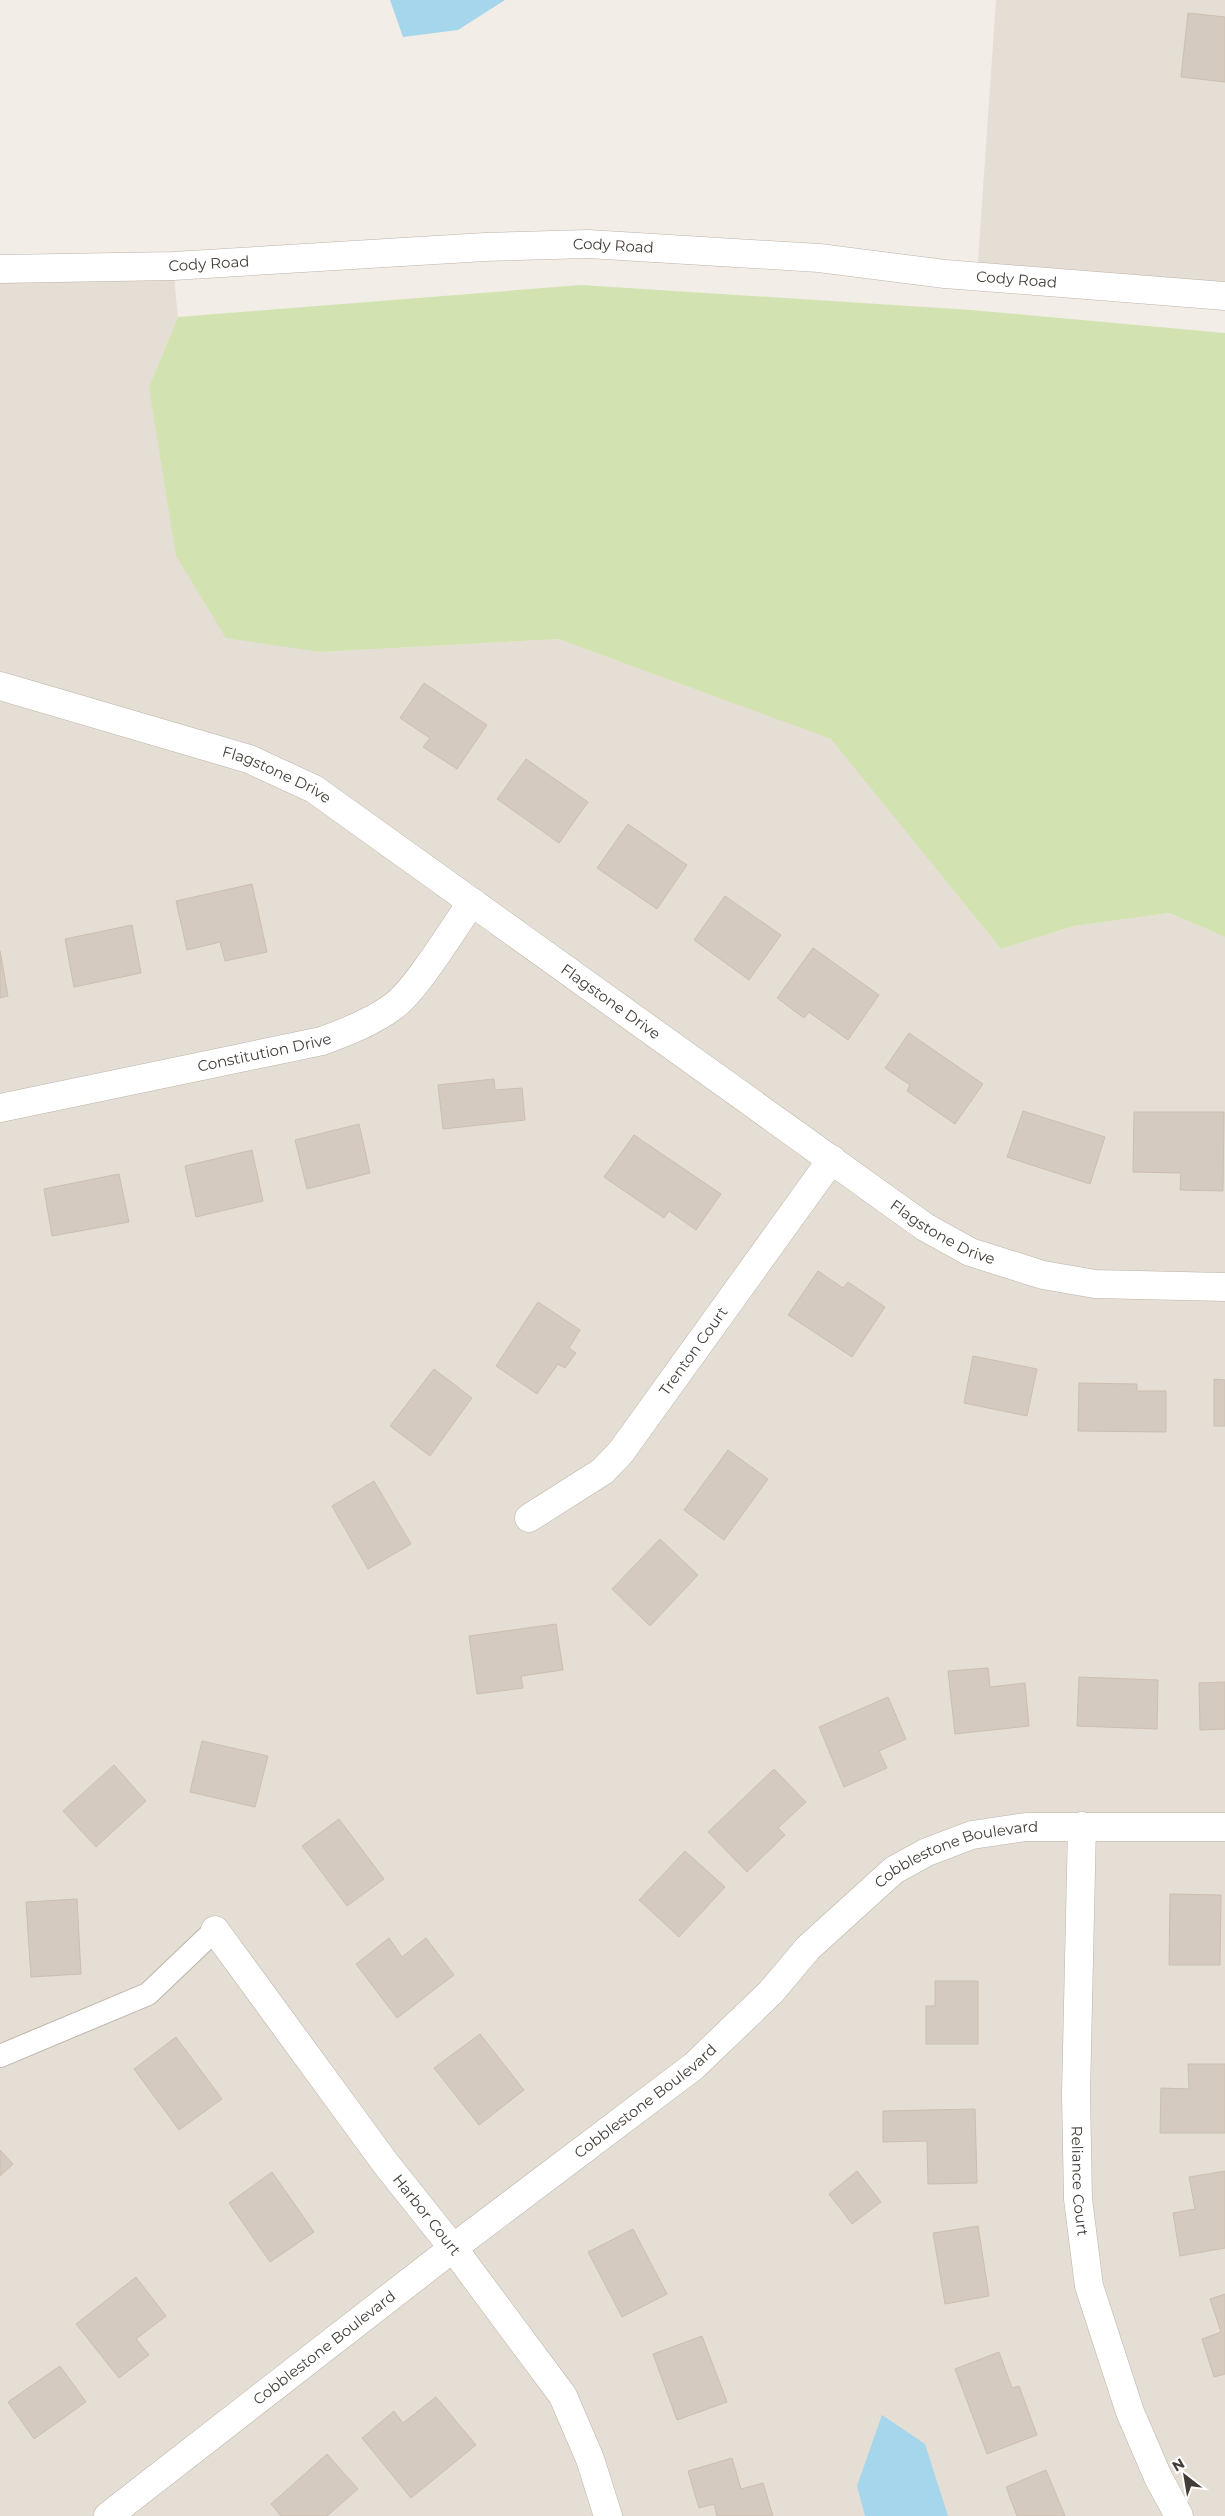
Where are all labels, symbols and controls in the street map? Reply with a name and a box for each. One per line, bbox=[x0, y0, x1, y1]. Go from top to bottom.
street label: Cody Road bbox=[572, 234, 654, 257]
street label: Cody Road bbox=[168, 251, 250, 275]
street label: Cody Road bbox=[976, 266, 1058, 292]
street label: Flagstone Drive bbox=[220, 742, 335, 807]
street label: Flagstone Drive bbox=[558, 959, 664, 1043]
street label: Constitution Drive bbox=[196, 1028, 334, 1076]
street label: Flagstone Drive bbox=[887, 1195, 997, 1268]
street label: Trenton Court bbox=[655, 1303, 732, 1399]
street label: Cobblestone Boulevard bbox=[870, 1817, 1038, 1892]
street label: Cobblestone Boulevard bbox=[570, 2040, 720, 2162]
street label: Reliance Court bbox=[1068, 2126, 1093, 2237]
street label: Harbor Court bbox=[389, 2170, 465, 2259]
street label: Cobblestone Boulevard bbox=[249, 2286, 399, 2409]
north arrow bbox=[1160, 2451, 1210, 2501]
text: N bbox=[1169, 2454, 1188, 2475]

